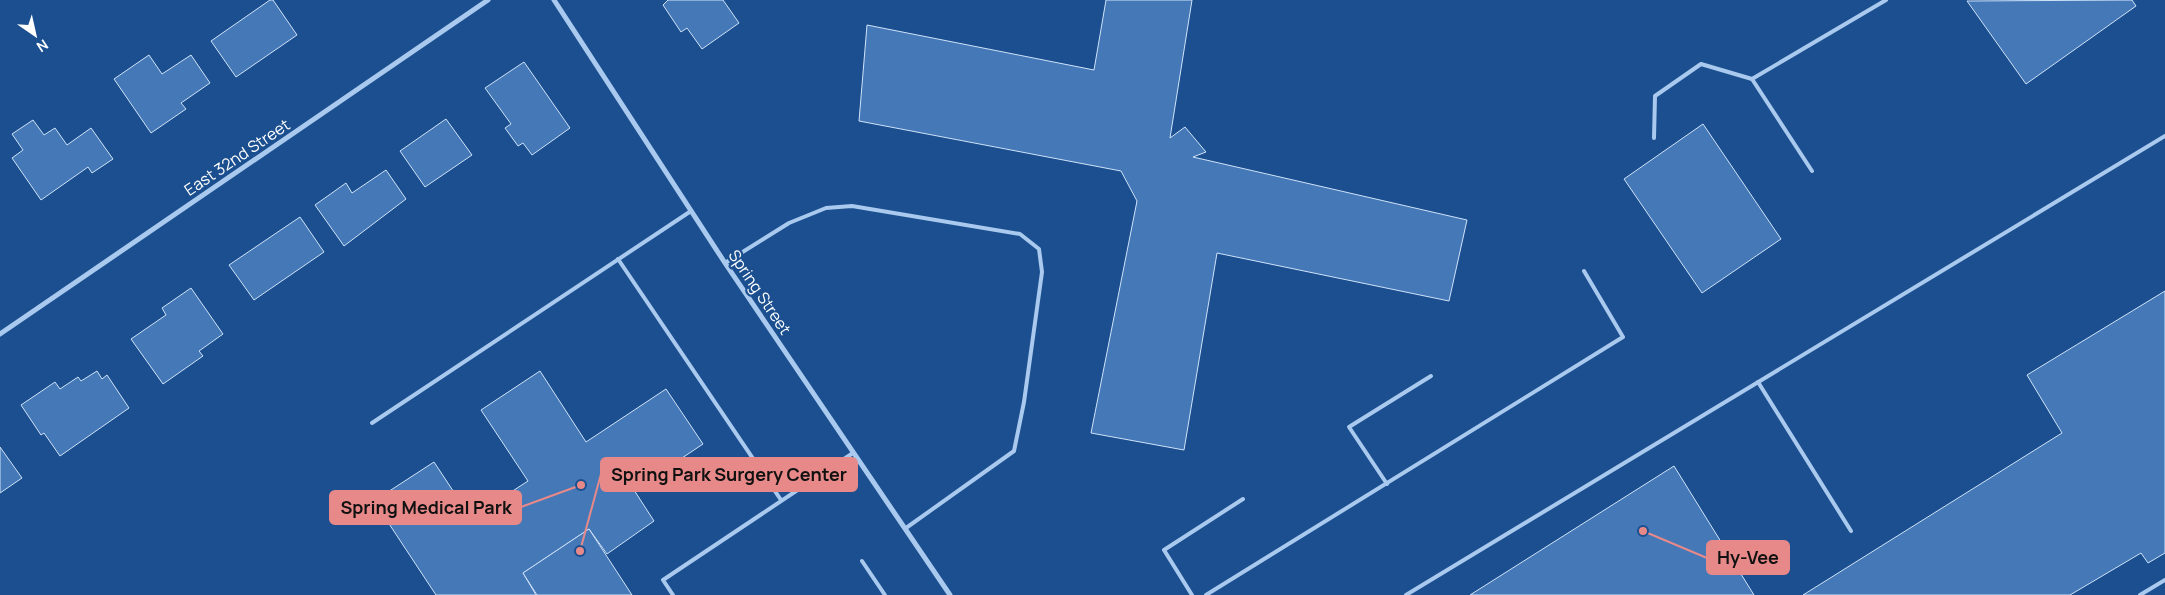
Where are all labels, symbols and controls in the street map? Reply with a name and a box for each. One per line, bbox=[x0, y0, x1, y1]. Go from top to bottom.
north arrow bbox=[10, 10, 60, 60]
text: N bbox=[33, 36, 52, 57]
street label: East 32nd Street bbox=[180, 113, 294, 201]
street label: Spring Street bbox=[723, 245, 797, 339]
callout: Spring Park Surgery Center bbox=[601, 458, 857, 491]
text: Spring Park Surgery Center bbox=[611, 462, 847, 486]
callout: Spring Medical Park bbox=[330, 491, 521, 524]
text: Spring Medical Park bbox=[340, 495, 513, 519]
callout: Hy-Vee bbox=[1707, 541, 1789, 574]
text: Hy-Vee bbox=[1717, 545, 1779, 569]

